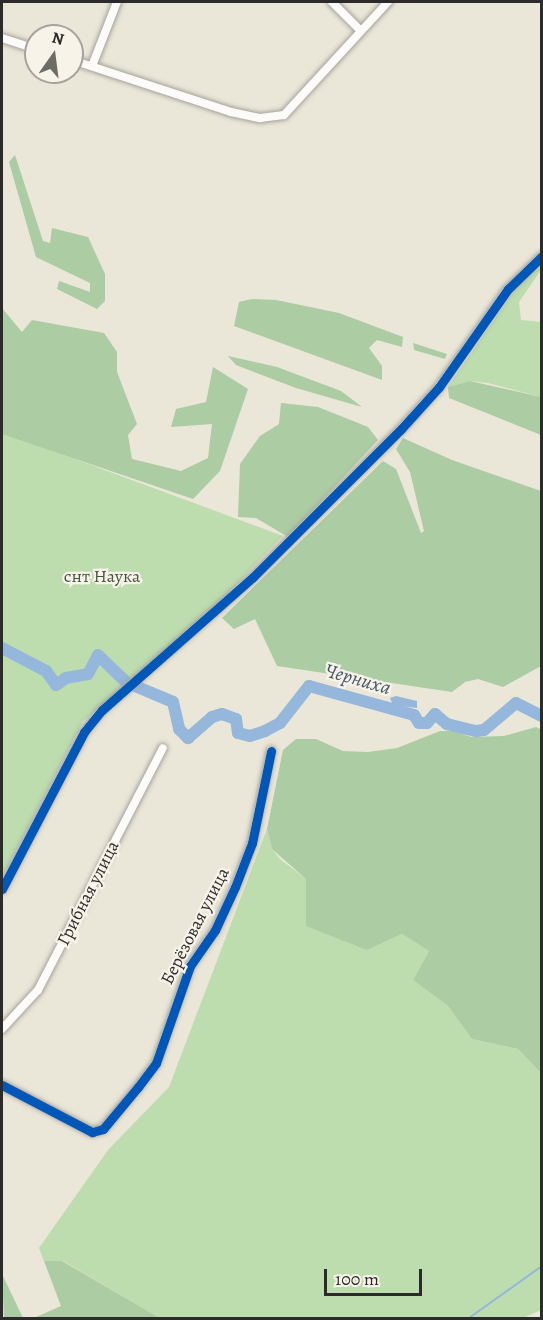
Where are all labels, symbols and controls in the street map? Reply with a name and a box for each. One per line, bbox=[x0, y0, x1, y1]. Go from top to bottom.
north arrow bbox=[24, 24, 84, 84]
text: N bbox=[50, 26, 66, 51]
park label: снт Наука bbox=[64, 565, 140, 587]
water label: Черниха bbox=[322, 658, 394, 700]
street label: Грибная улица bbox=[52, 837, 124, 949]
street label: Берёзовая улица bbox=[156, 864, 234, 988]
scale bar bbox=[327, 1257, 424, 1295]
text: 100 m bbox=[335, 1267, 379, 1291]

